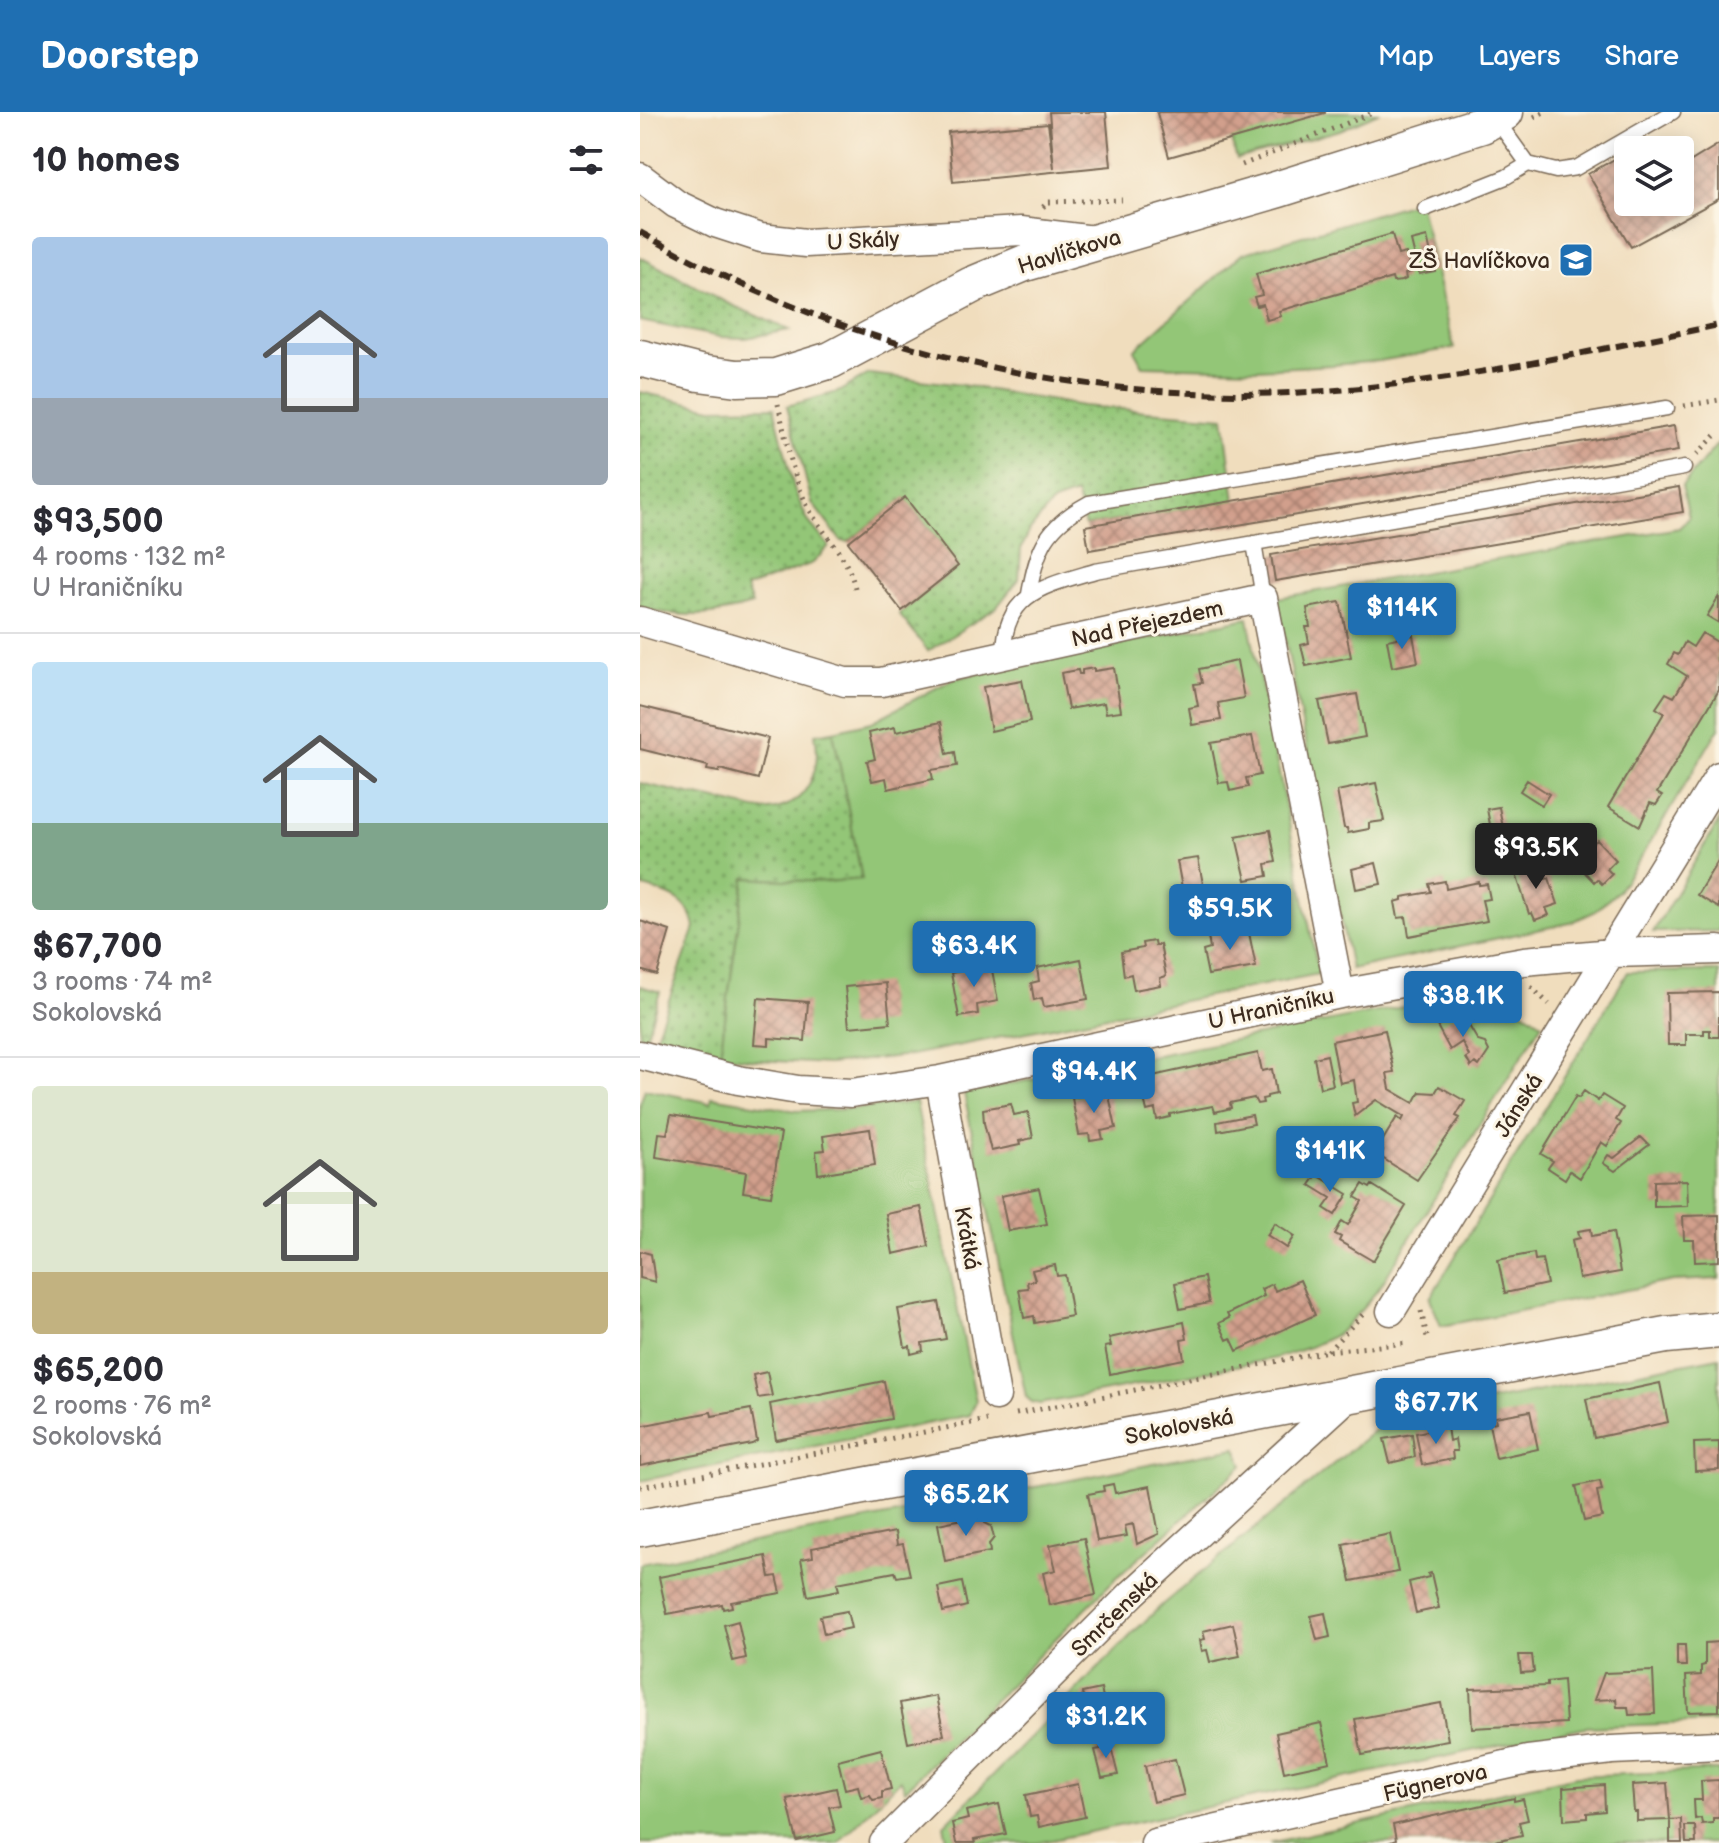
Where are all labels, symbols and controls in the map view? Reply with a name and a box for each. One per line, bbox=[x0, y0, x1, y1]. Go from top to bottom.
text: Doorstep bbox=[40, 34, 199, 79]
text: Map bbox=[1378, 40, 1434, 73]
text: Layers bbox=[1478, 40, 1561, 73]
text: Share bbox=[1605, 40, 1679, 73]
map controls bbox=[1614, 136, 1694, 216]
button: layers bbox=[1614, 136, 1694, 216]
icon: filters bbox=[564, 138, 608, 182]
text: 10 homes bbox=[32, 140, 180, 181]
street label: Havlíčkova bbox=[1015, 224, 1124, 281]
street label: U Skály bbox=[826, 226, 900, 257]
school or university icon: ZŠ Havlíčkova bbox=[1557, 241, 1595, 279]
place label: ZŠ Havlíčkova bbox=[1408, 248, 1550, 275]
icon: home bbox=[248, 289, 392, 433]
text: $93,500 bbox=[32, 501, 164, 542]
text: 4 rooms · 132 m² bbox=[32, 542, 226, 573]
text: U Hraničníku bbox=[32, 573, 183, 604]
pin: $114K bbox=[1346, 583, 1458, 651]
text: $114K bbox=[1366, 593, 1438, 624]
street label: Nad Přejezdem bbox=[1069, 595, 1225, 654]
icon: home bbox=[248, 714, 392, 858]
pin: $93.5K bbox=[1471, 823, 1601, 891]
text: $93.5K bbox=[1493, 833, 1579, 864]
pin: $59.5K bbox=[1165, 884, 1295, 952]
text: $59.5K bbox=[1187, 894, 1273, 925]
pin: $63.4K bbox=[909, 921, 1039, 989]
text: $67,700 bbox=[32, 926, 162, 967]
text: $63.4K bbox=[931, 931, 1017, 962]
text: 3 rooms · 74 m² bbox=[32, 967, 212, 998]
pin: $38.1K bbox=[1398, 971, 1528, 1039]
text: $38.1K bbox=[1422, 981, 1504, 1012]
street label: U Hraničníku bbox=[1206, 983, 1337, 1036]
text: Sokolovská bbox=[32, 998, 162, 1029]
pin: $94.4K bbox=[1029, 1047, 1159, 1115]
text: $94.4K bbox=[1051, 1057, 1137, 1088]
street label: Jánská bbox=[1489, 1069, 1549, 1142]
pin: $141K bbox=[1274, 1126, 1386, 1194]
text: $141K bbox=[1294, 1136, 1366, 1167]
icon: home bbox=[248, 1138, 392, 1282]
street label: Krátká bbox=[948, 1205, 985, 1272]
text: $65,200 bbox=[32, 1350, 164, 1391]
pin: $67.7K bbox=[1371, 1378, 1501, 1446]
text: $67.7K bbox=[1394, 1388, 1479, 1419]
text: 2 rooms · 76 m² bbox=[32, 1391, 212, 1422]
street label: Sokolovská bbox=[1123, 1404, 1236, 1451]
text: Sokolovská bbox=[32, 1422, 162, 1453]
pin: $65.2K bbox=[901, 1470, 1031, 1538]
text: $65.2K bbox=[923, 1480, 1009, 1511]
street label: Smrčenská bbox=[1066, 1567, 1164, 1663]
pin: $31.2K bbox=[1041, 1692, 1171, 1760]
text: $31.2K bbox=[1065, 1702, 1147, 1733]
street label: Fügnerova bbox=[1381, 1758, 1490, 1809]

